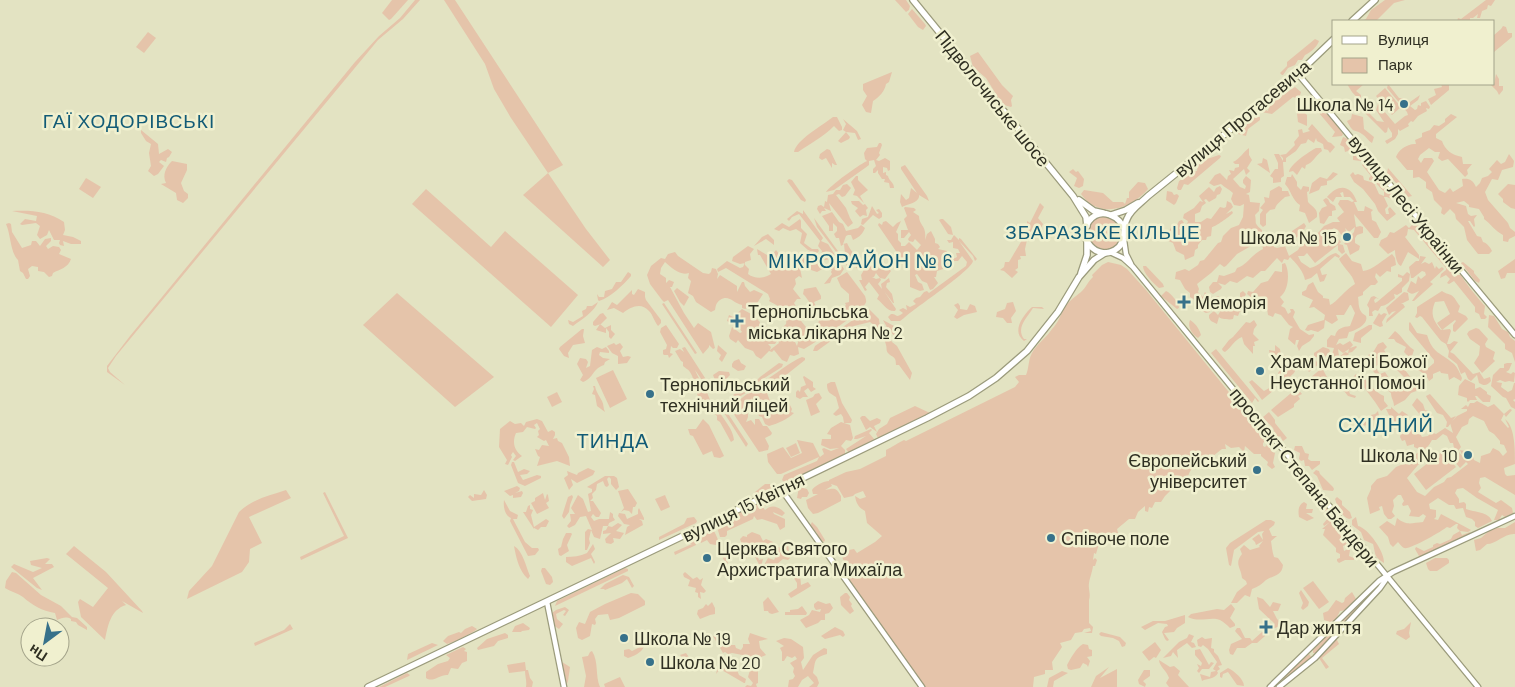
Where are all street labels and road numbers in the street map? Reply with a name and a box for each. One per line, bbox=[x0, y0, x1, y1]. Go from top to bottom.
street label: Підволочиське шосе bbox=[931, 25, 1055, 171]
street label: вулиця Протасевича bbox=[1170, 54, 1315, 181]
street label: вулиця Лесі Українки bbox=[1344, 130, 1470, 278]
street label: проспект Степана Бандери bbox=[1226, 383, 1384, 571]
street label: вулиця 15 Квітня bbox=[678, 468, 808, 546]

